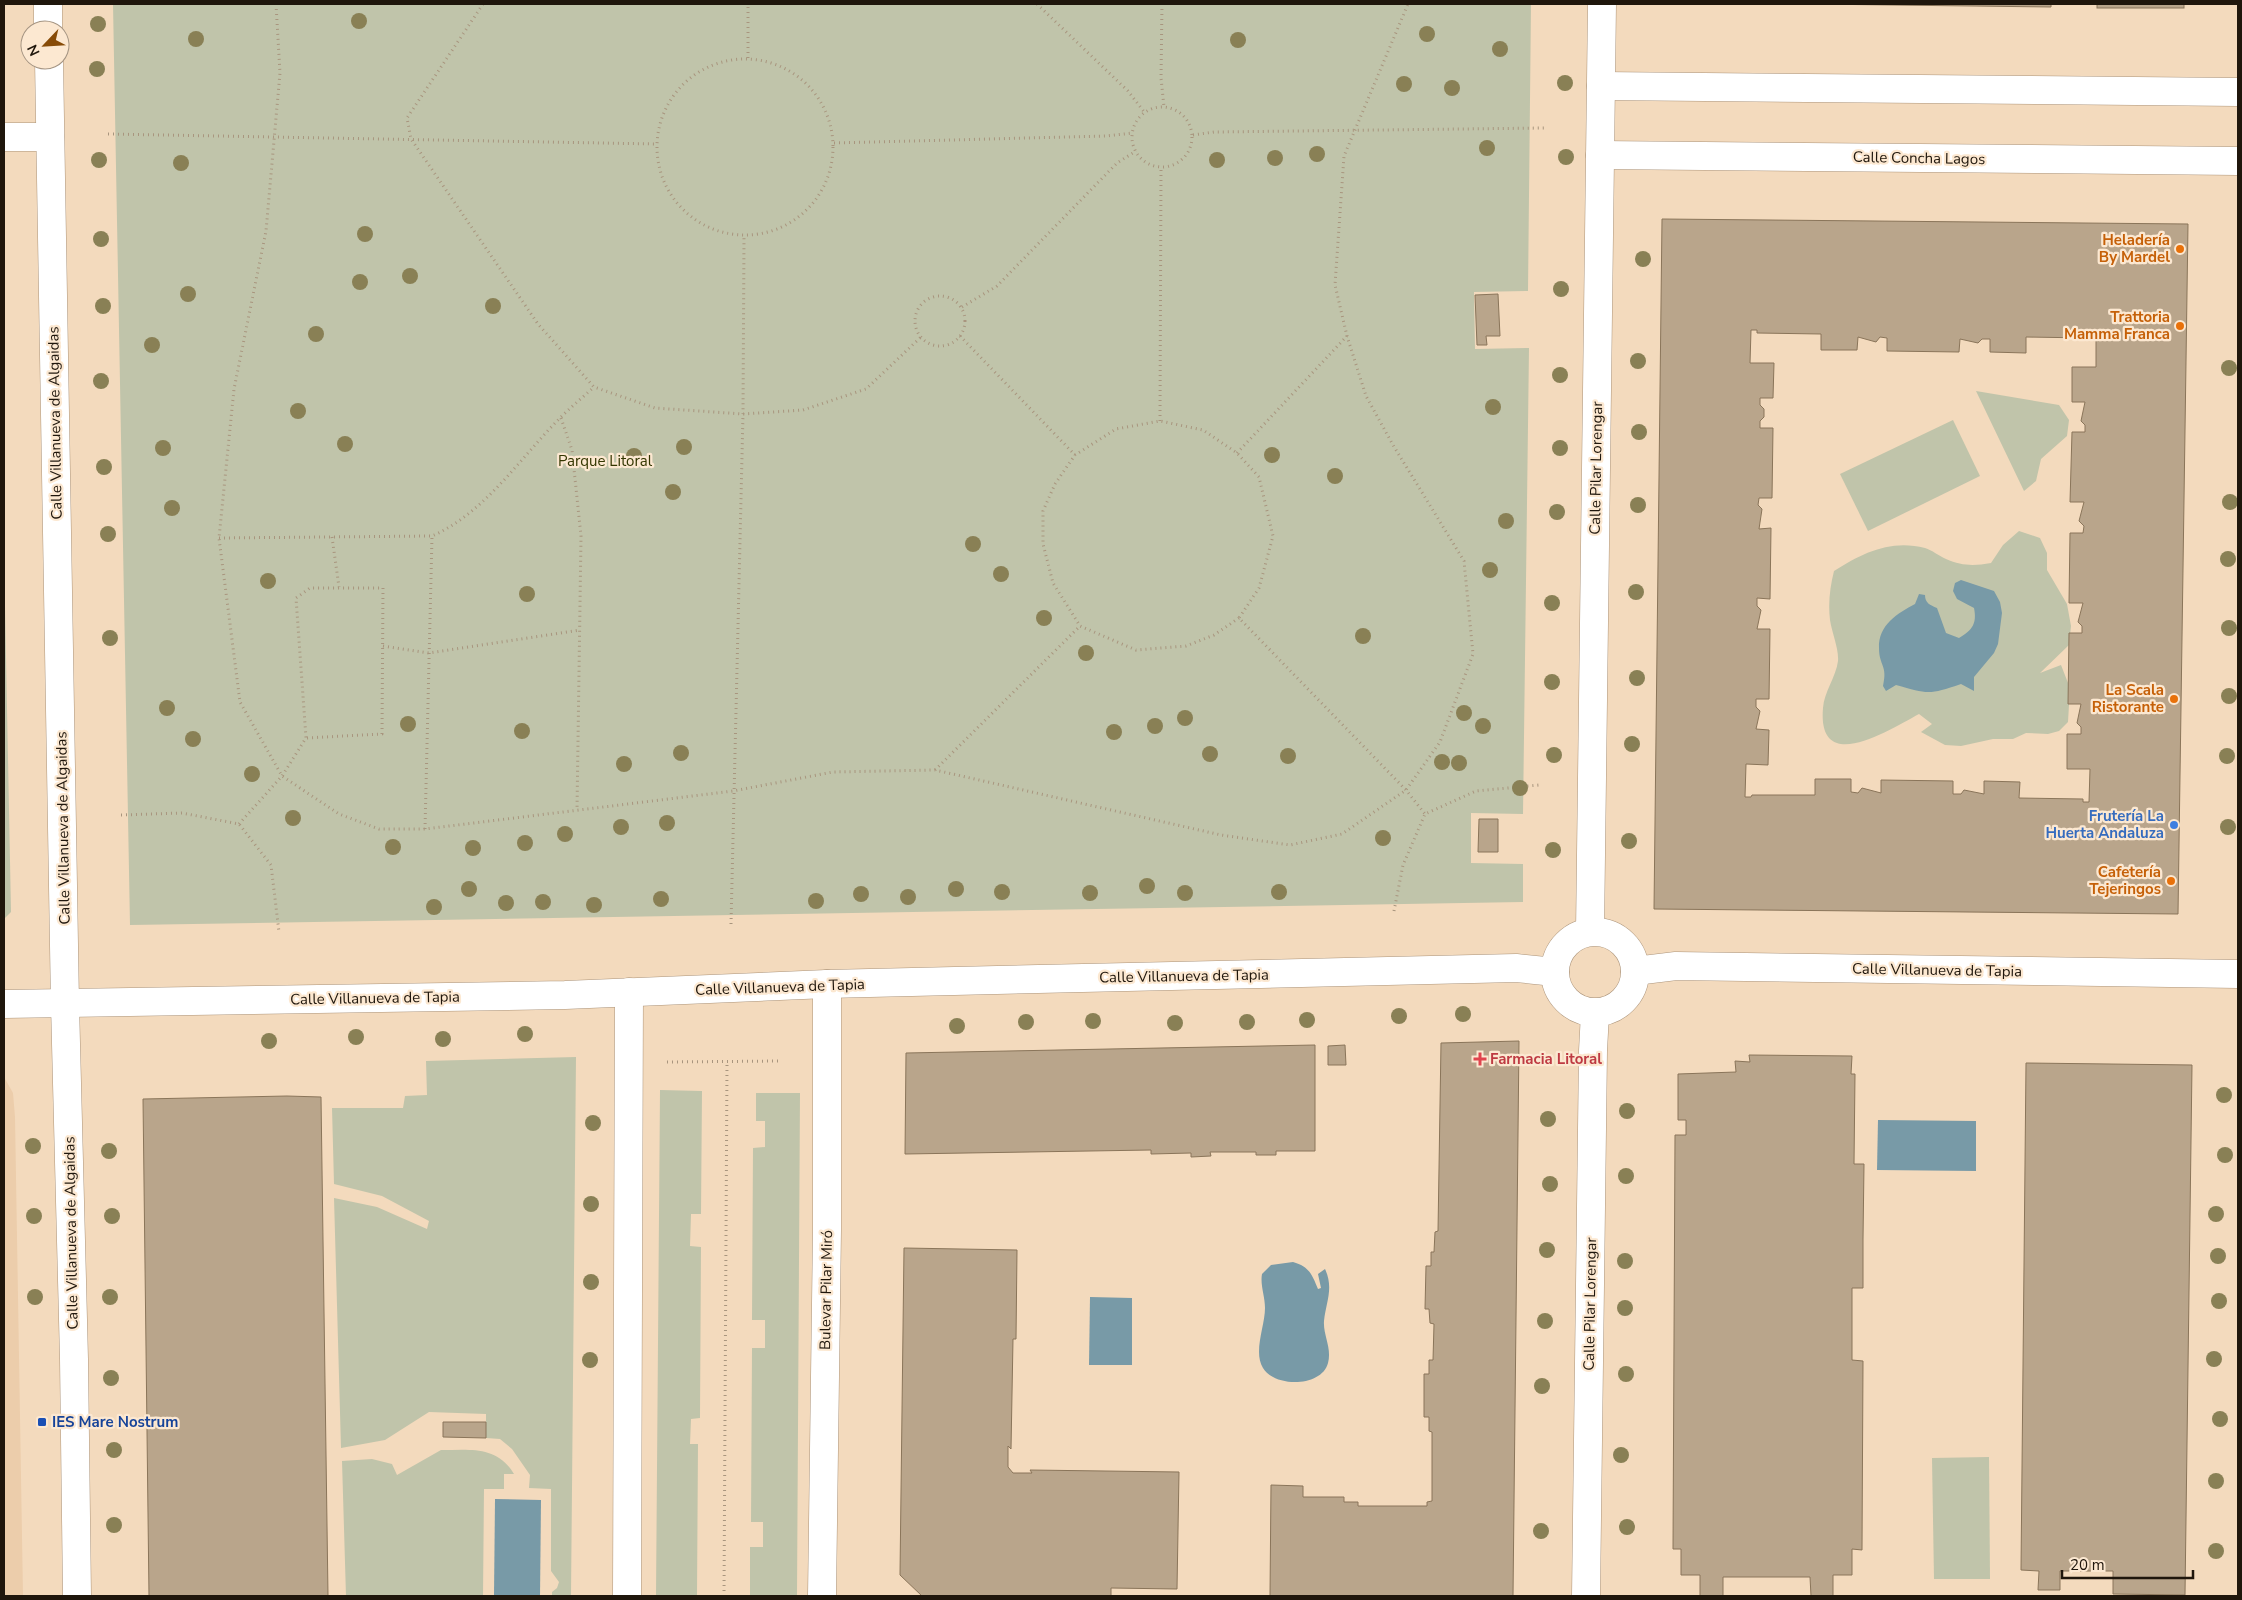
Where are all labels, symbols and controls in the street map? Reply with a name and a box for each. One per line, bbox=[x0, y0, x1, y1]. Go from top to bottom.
north arrow bbox=[20, 20, 70, 70]
text: N bbox=[23, 42, 44, 59]
street label: Calle Concha Lagos bbox=[1853, 147, 1985, 169]
place label: Heladería By Mardel bbox=[2099, 230, 2170, 267]
marker: Heladería By Mardel bbox=[2174, 243, 2186, 255]
place label: Trattoria Mamma Franca bbox=[2064, 307, 2170, 344]
marker: Trattoria Mamma Franca bbox=[2174, 320, 2186, 332]
street label: Calle Villanueva de Algaidas bbox=[43, 326, 67, 520]
street label: Calle Pilar Lorengar bbox=[1585, 401, 1607, 535]
park label: Parque Litoral bbox=[558, 451, 653, 471]
place label: La Scala Ristorante bbox=[2092, 680, 2164, 717]
marker: La Scala Ristorante bbox=[2168, 693, 2180, 705]
street label: Calle Villanueva de Algaidas bbox=[51, 731, 75, 925]
place label: Frutería La Huerta Andaluza bbox=[2045, 806, 2164, 843]
marker: Frutería La Huerta Andaluza bbox=[2168, 819, 2180, 831]
place label: Cafetería Tejeringos bbox=[2089, 862, 2161, 899]
marker: Cafetería Tejeringos bbox=[2165, 875, 2177, 887]
street label: Calle Villanueva de Tapia bbox=[1852, 959, 2022, 981]
street label: Calle Villanueva de Tapia bbox=[1099, 965, 1269, 987]
street label: Calle Villanueva de Tapia bbox=[695, 974, 865, 1000]
street label: Calle Villanueva de Tapia bbox=[290, 987, 460, 1009]
place label: Farmacia Litoral bbox=[1490, 1049, 1602, 1069]
marker: Farmacia Litoral bbox=[1474, 1053, 1486, 1065]
street label: Calle Villanueva de Algaidas bbox=[59, 1136, 83, 1330]
street label: Bulevar Pilar Miró bbox=[815, 1230, 837, 1350]
street label: Calle Pilar Lorengar bbox=[1579, 1237, 1601, 1371]
place label: IES Mare Nostrum bbox=[52, 1412, 178, 1432]
marker: IES Mare Nostrum bbox=[36, 1416, 48, 1428]
scale bar bbox=[2062, 1548, 2193, 1580]
text: 20 m bbox=[2070, 1555, 2105, 1575]

